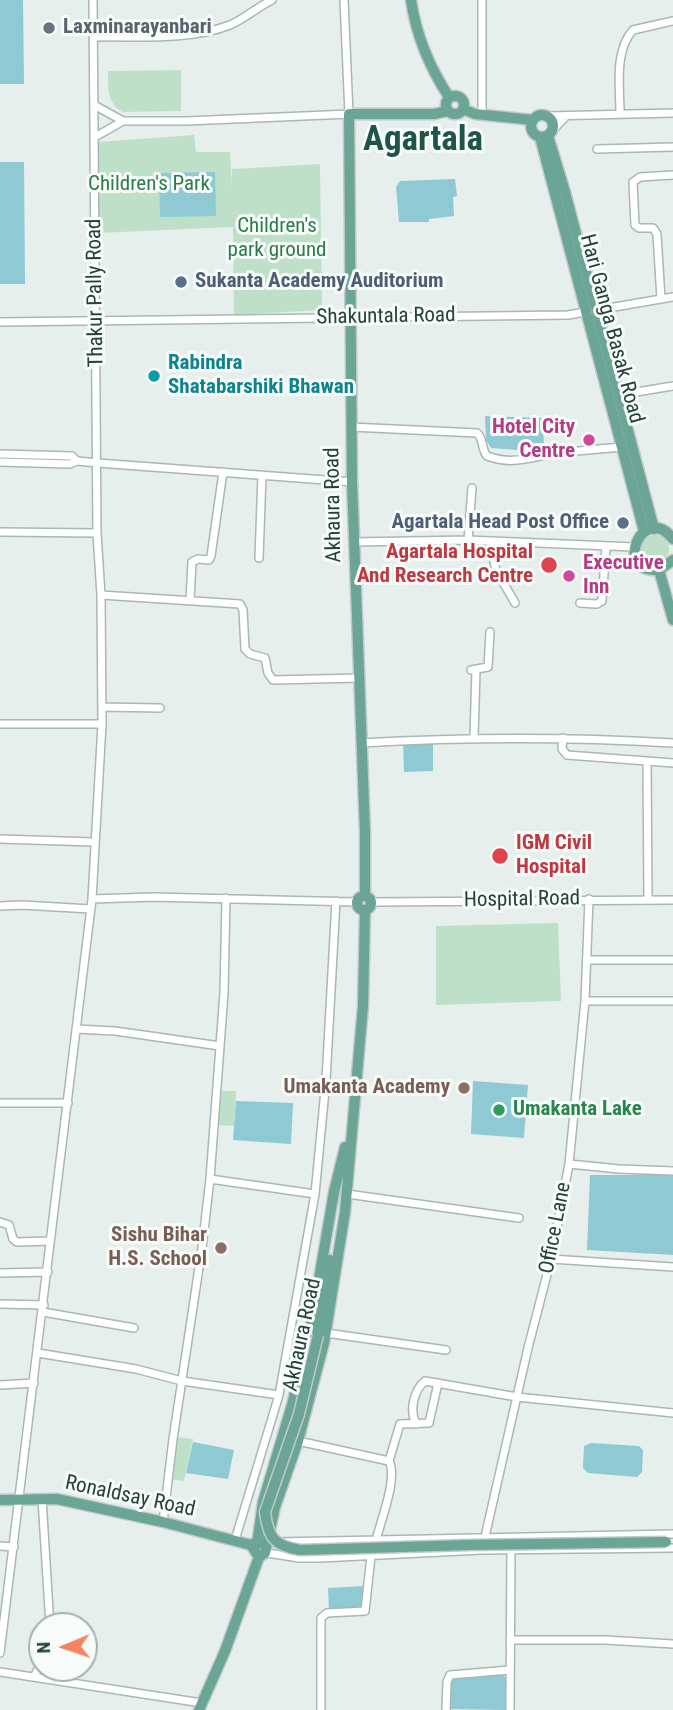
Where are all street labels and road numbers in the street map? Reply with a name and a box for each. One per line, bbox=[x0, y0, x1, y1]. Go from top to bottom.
street label: Thakur Pally Road bbox=[82, 218, 110, 368]
street label: Hari Ganga Basak Road bbox=[574, 232, 648, 426]
street label: Shakuntala Road bbox=[316, 303, 456, 331]
street label: Akhaura Road bbox=[320, 447, 348, 563]
street label: Hospital Road bbox=[464, 886, 580, 914]
street label: Office Lane bbox=[535, 1180, 577, 1276]
street label: Akhaura Road bbox=[279, 1276, 327, 1394]
street label: Ronaldsay Road bbox=[63, 1471, 197, 1523]

